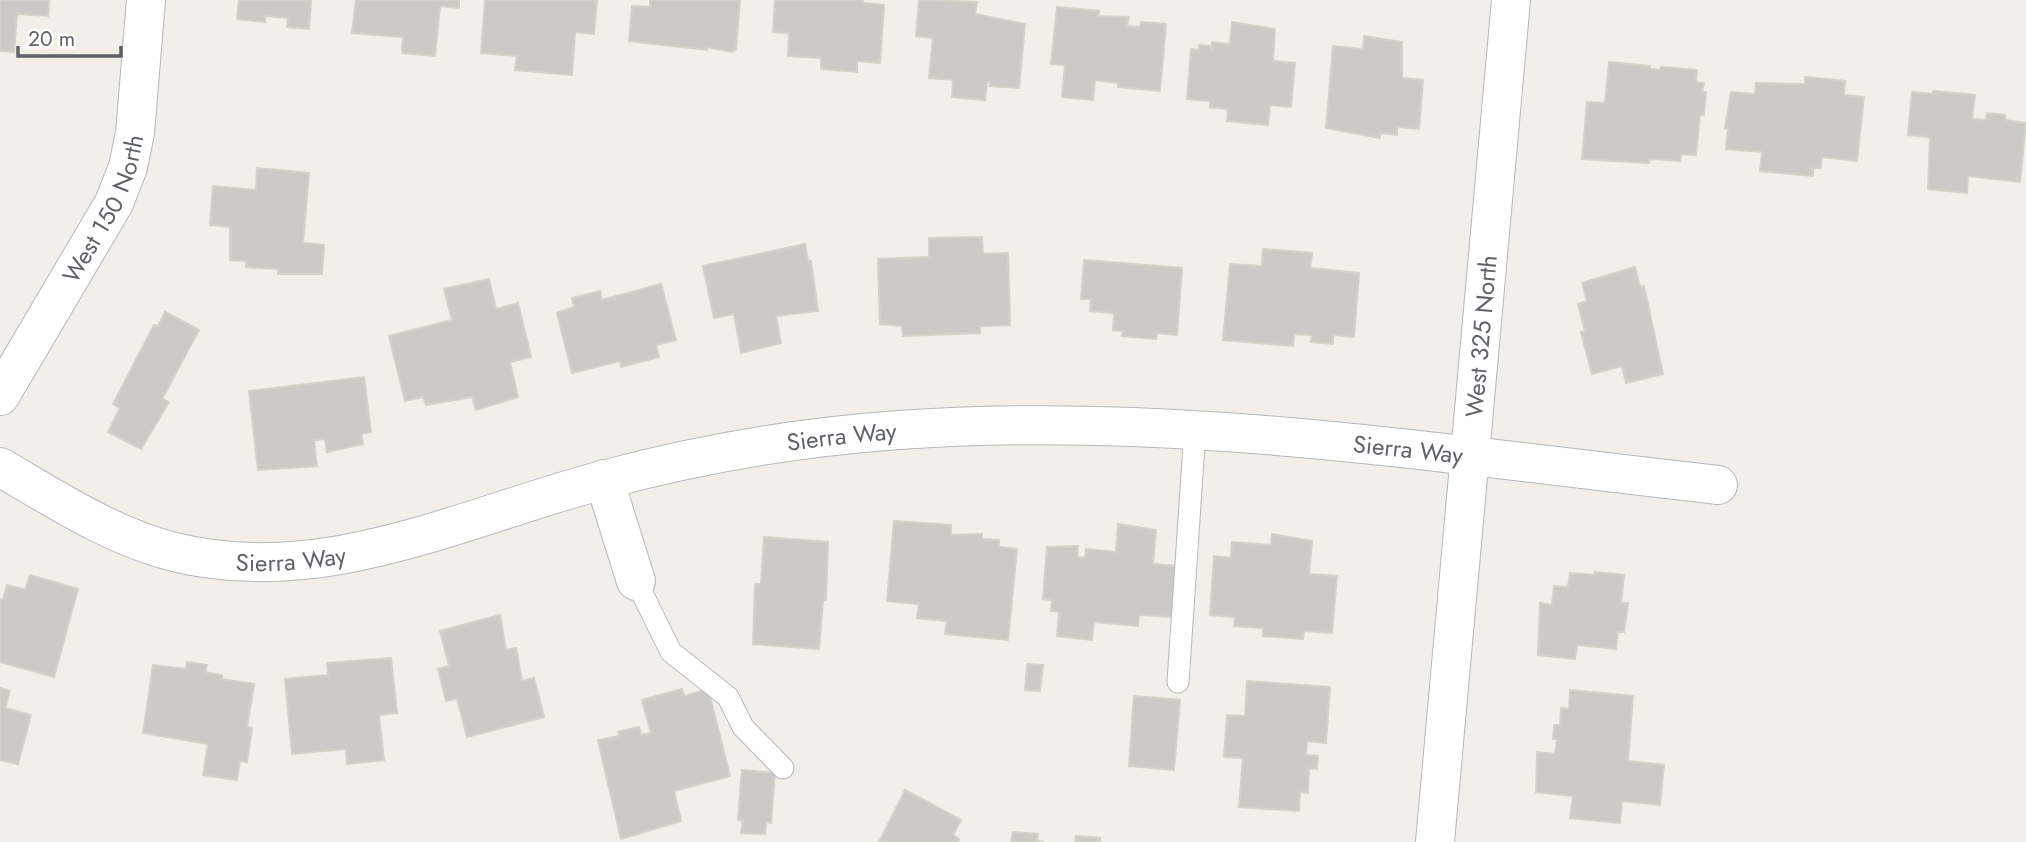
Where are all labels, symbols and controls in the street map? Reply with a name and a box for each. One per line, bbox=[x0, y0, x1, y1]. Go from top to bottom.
scale bar bbox=[18, 14, 121, 58]
text: 20 m bbox=[28, 24, 75, 54]
street label: West 150 North bbox=[53, 131, 152, 289]
street label: West 325 North bbox=[1456, 253, 1505, 419]
street label: Sierra Way bbox=[784, 413, 898, 459]
street label: Sierra Way bbox=[1351, 426, 1465, 472]
street label: Sierra Way bbox=[235, 537, 349, 580]

